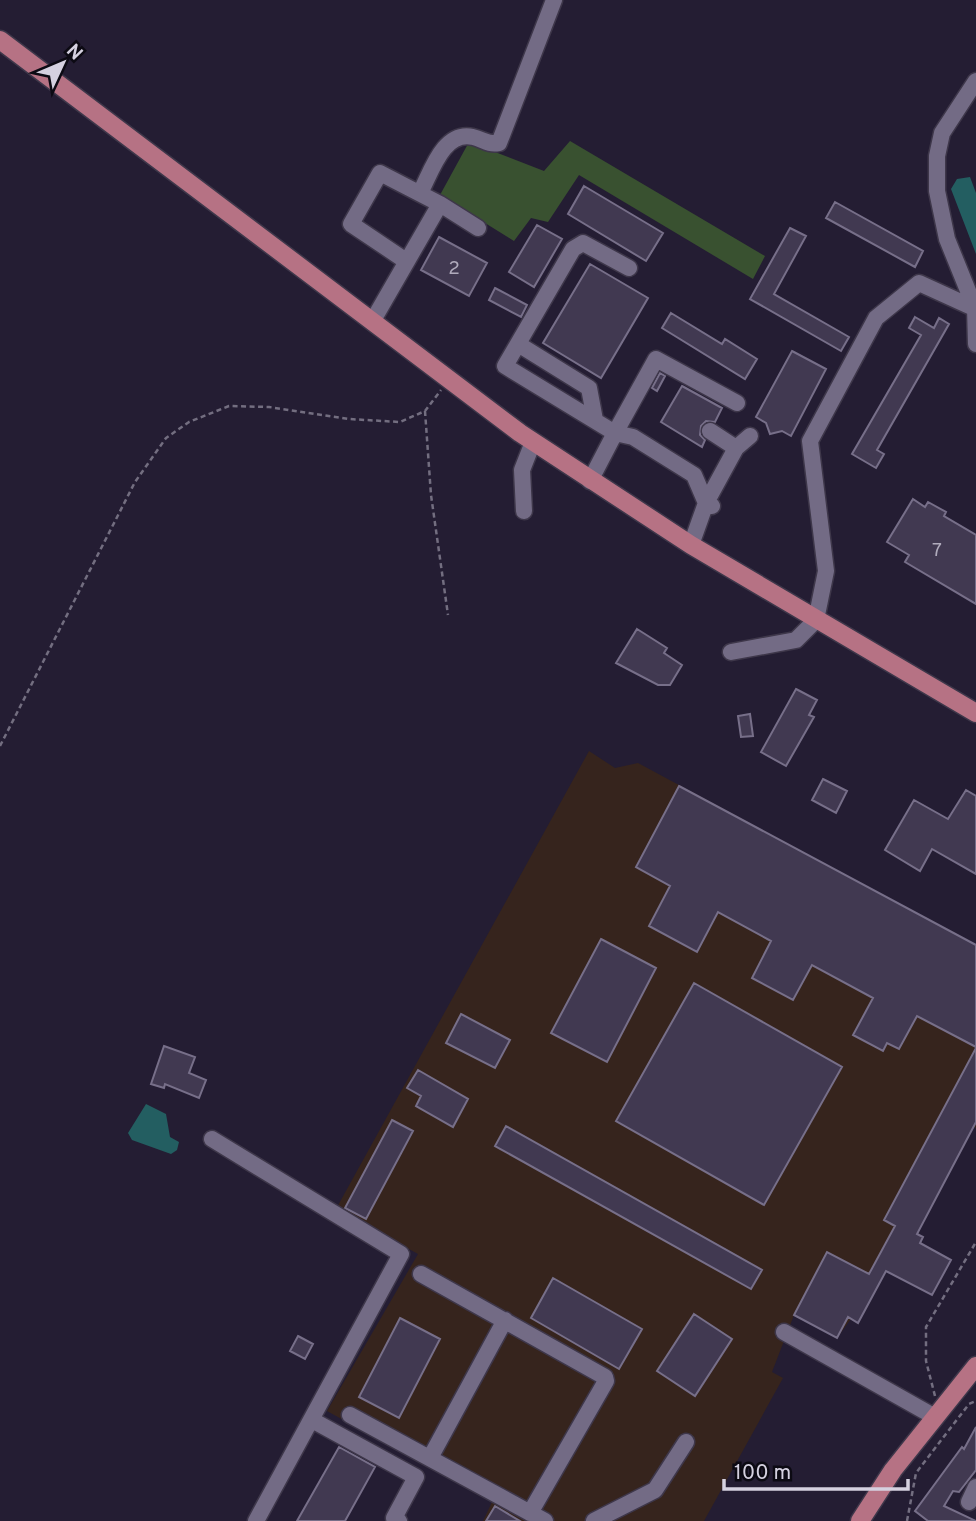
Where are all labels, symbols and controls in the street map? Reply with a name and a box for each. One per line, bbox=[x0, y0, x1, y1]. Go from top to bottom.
north arrow bbox=[28, 28, 98, 98]
text: N bbox=[60, 39, 87, 66]
house number: 2 bbox=[448, 257, 460, 281]
house number: 7 bbox=[932, 539, 942, 563]
scale bar bbox=[724, 1448, 908, 1492]
text: 100 m bbox=[734, 1460, 791, 1487]

